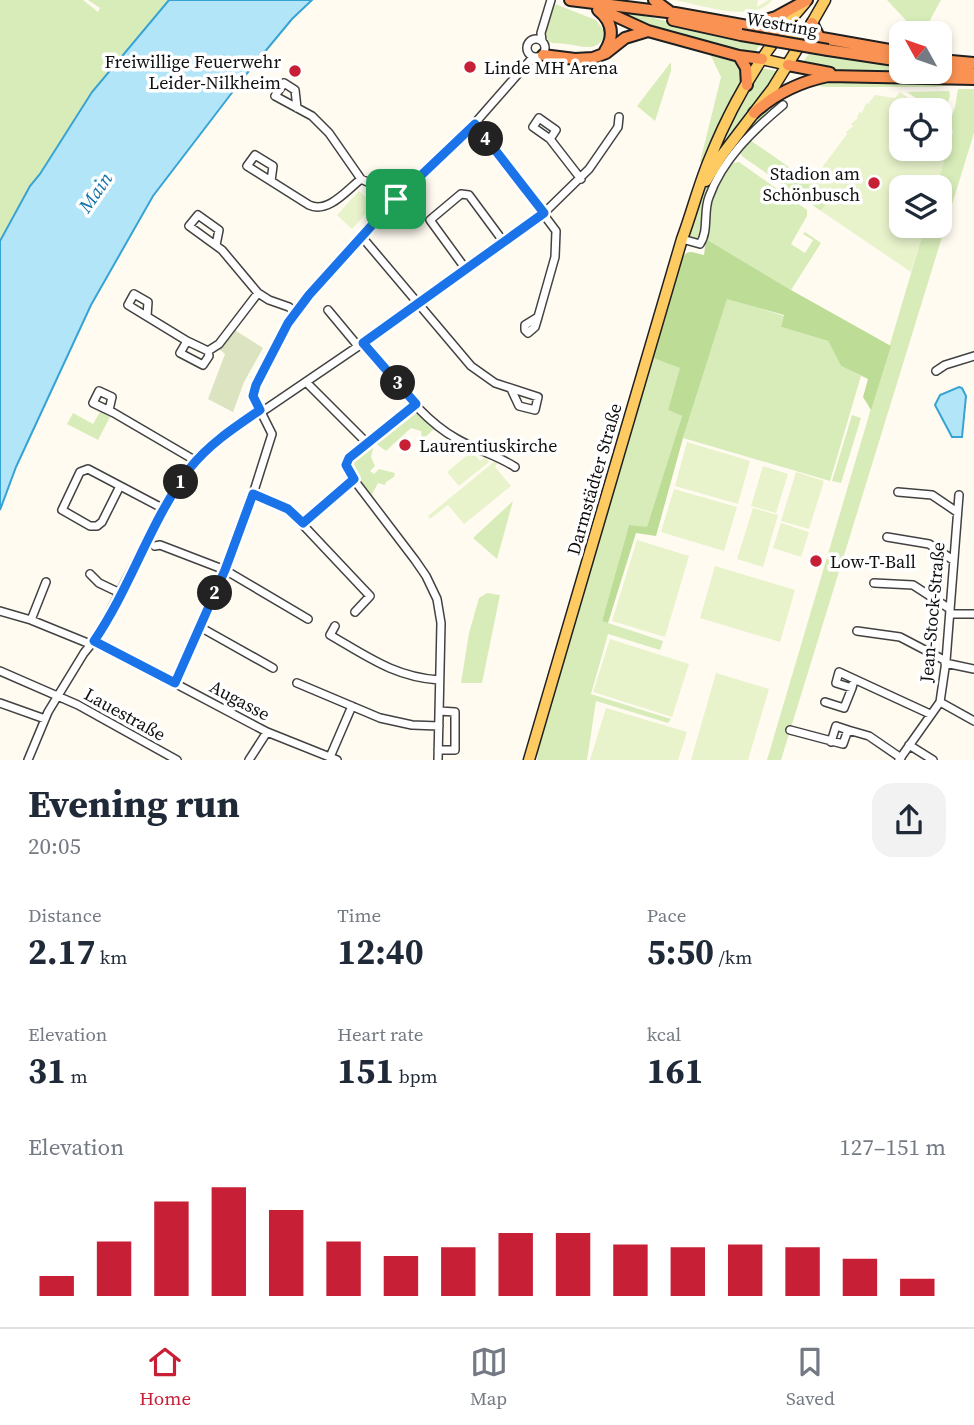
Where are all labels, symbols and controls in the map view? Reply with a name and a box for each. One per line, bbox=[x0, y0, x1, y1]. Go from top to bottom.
street label: Westring bbox=[744, 5, 820, 43]
north arrow bbox=[889, 21, 952, 84]
map controls bbox=[889, 21, 952, 238]
place label: Freiwillige Feuerwehr Leider-Nilkheim bbox=[105, 49, 281, 95]
place label: Linde MH Arena bbox=[484, 55, 619, 80]
marker: Linde MH Arena bbox=[462, 59, 478, 75]
marker: Freiwillige Feuerwehr Leider-Nilkheim bbox=[287, 63, 303, 79]
button: locate bbox=[889, 98, 952, 161]
pin: 4 bbox=[468, 122, 504, 156]
text: 4 bbox=[480, 125, 491, 151]
place label: Stadion am Schönbusch bbox=[763, 161, 860, 207]
water label: Main bbox=[71, 166, 118, 218]
pin bbox=[366, 169, 426, 229]
marker: Stadion am Schönbusch bbox=[866, 175, 882, 191]
button: layers bbox=[889, 175, 952, 238]
icon: arrive bbox=[377, 180, 415, 218]
pin: 3 bbox=[380, 366, 416, 400]
text: 3 bbox=[392, 369, 403, 395]
street label: Darmstädter Straße bbox=[560, 400, 628, 558]
place label: Laurentiuskirche bbox=[419, 433, 557, 458]
marker: Laurentiuskirche bbox=[397, 437, 413, 453]
pin: 1 bbox=[164, 464, 198, 500]
text: 1 bbox=[175, 468, 186, 494]
street label: Jean-Stock-Straße bbox=[913, 541, 951, 684]
place label: Low-T-Ball bbox=[830, 549, 916, 574]
marker: Low-T-Ball bbox=[808, 553, 824, 569]
pin: 2 bbox=[198, 576, 232, 610]
text: 2 bbox=[209, 579, 220, 605]
street label: Augasse bbox=[206, 674, 274, 726]
street label: Lauestraße bbox=[80, 681, 170, 747]
text: Evening run bbox=[28, 778, 240, 830]
button: share bbox=[872, 783, 946, 857]
text: 20:05 bbox=[28, 830, 81, 862]
text: Distance bbox=[28, 902, 102, 928]
text: Time bbox=[337, 902, 381, 928]
text: Pace bbox=[647, 902, 686, 928]
text: 2.17 bbox=[28, 928, 95, 976]
text: 12:40 bbox=[337, 928, 424, 976]
text: 5:50 bbox=[647, 928, 714, 976]
text: km bbox=[95, 944, 127, 970]
text: /km bbox=[714, 944, 752, 970]
text: Elevation bbox=[28, 1021, 107, 1047]
text: Heart rate bbox=[337, 1021, 423, 1047]
text: kcal bbox=[647, 1021, 681, 1047]
text: 31 bbox=[28, 1047, 66, 1095]
text: 151 bbox=[337, 1047, 394, 1095]
text: 161 bbox=[647, 1047, 704, 1095]
text: m bbox=[66, 1063, 88, 1089]
text: bpm bbox=[394, 1063, 438, 1089]
text: Elevation bbox=[28, 1131, 124, 1163]
text: 127–151 m bbox=[839, 1131, 946, 1163]
tab: Home bbox=[139, 1343, 191, 1411]
tab: Map bbox=[470, 1343, 508, 1411]
tab: Saved bbox=[786, 1343, 835, 1411]

